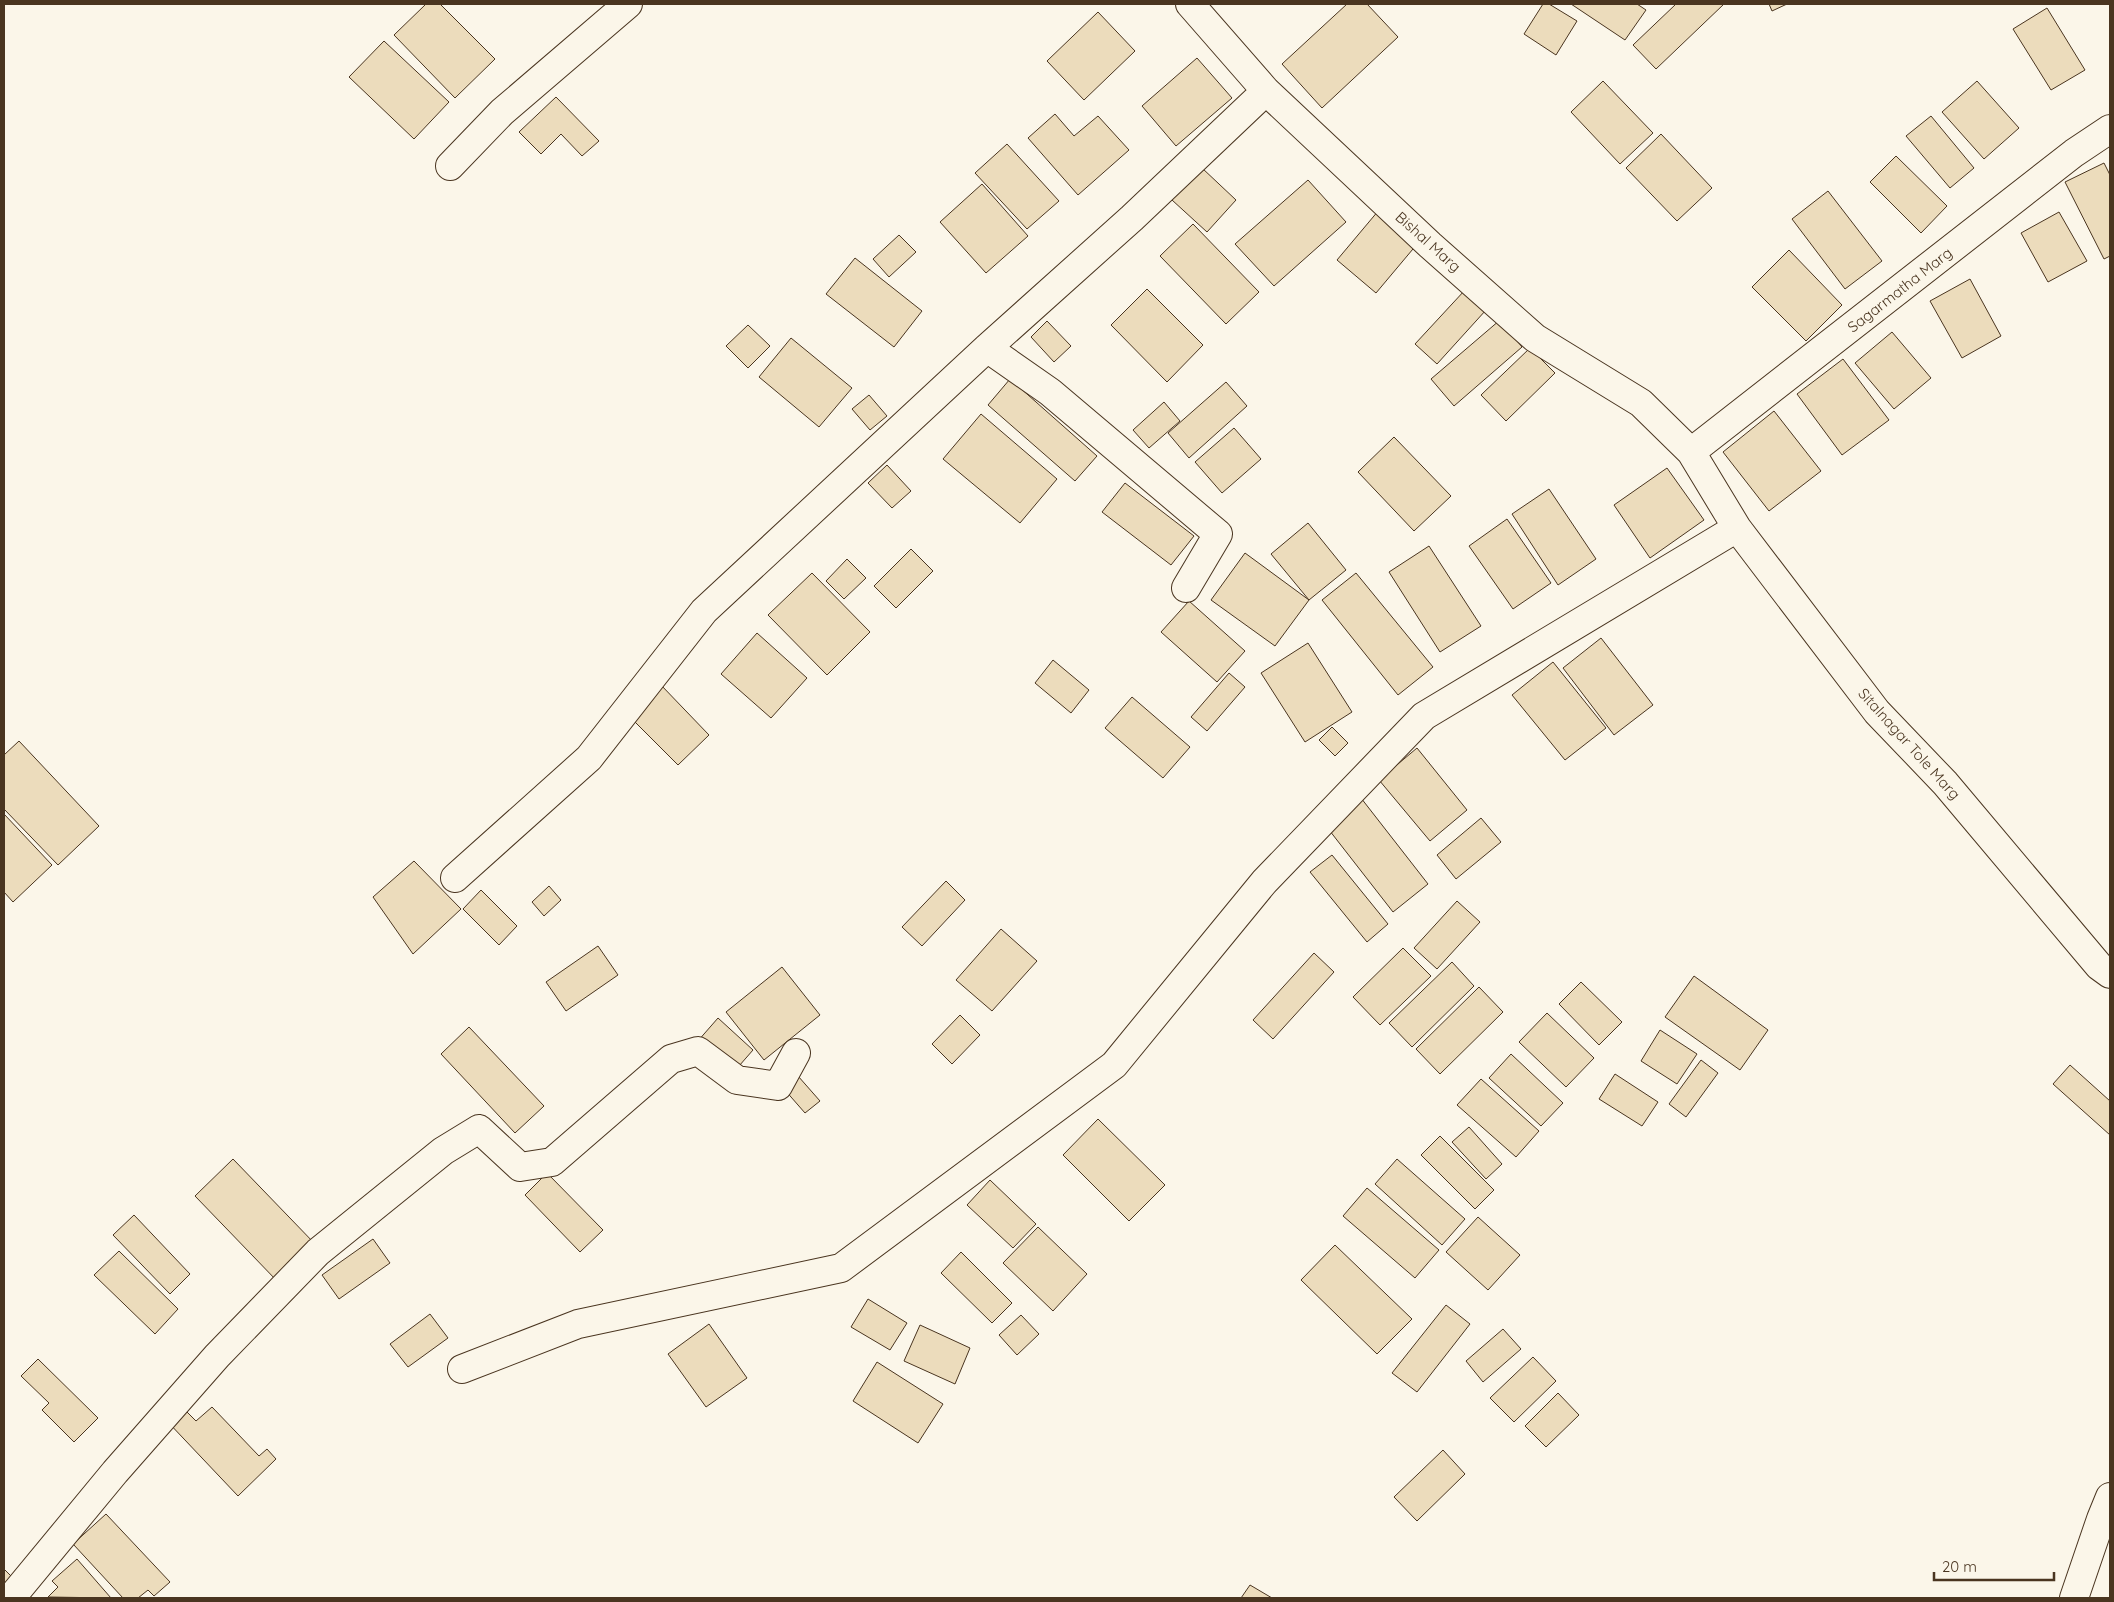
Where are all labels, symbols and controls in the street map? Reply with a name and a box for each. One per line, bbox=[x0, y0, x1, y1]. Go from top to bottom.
street label: Bishal Marg bbox=[1392, 207, 1465, 276]
street label: Sagarmatha Marg bbox=[1844, 243, 1956, 336]
street label: Sitalnagar Tole Marg bbox=[1854, 684, 1965, 803]
scale bar bbox=[1934, 1550, 2054, 1582]
text: 20 m bbox=[1942, 1557, 1977, 1576]

